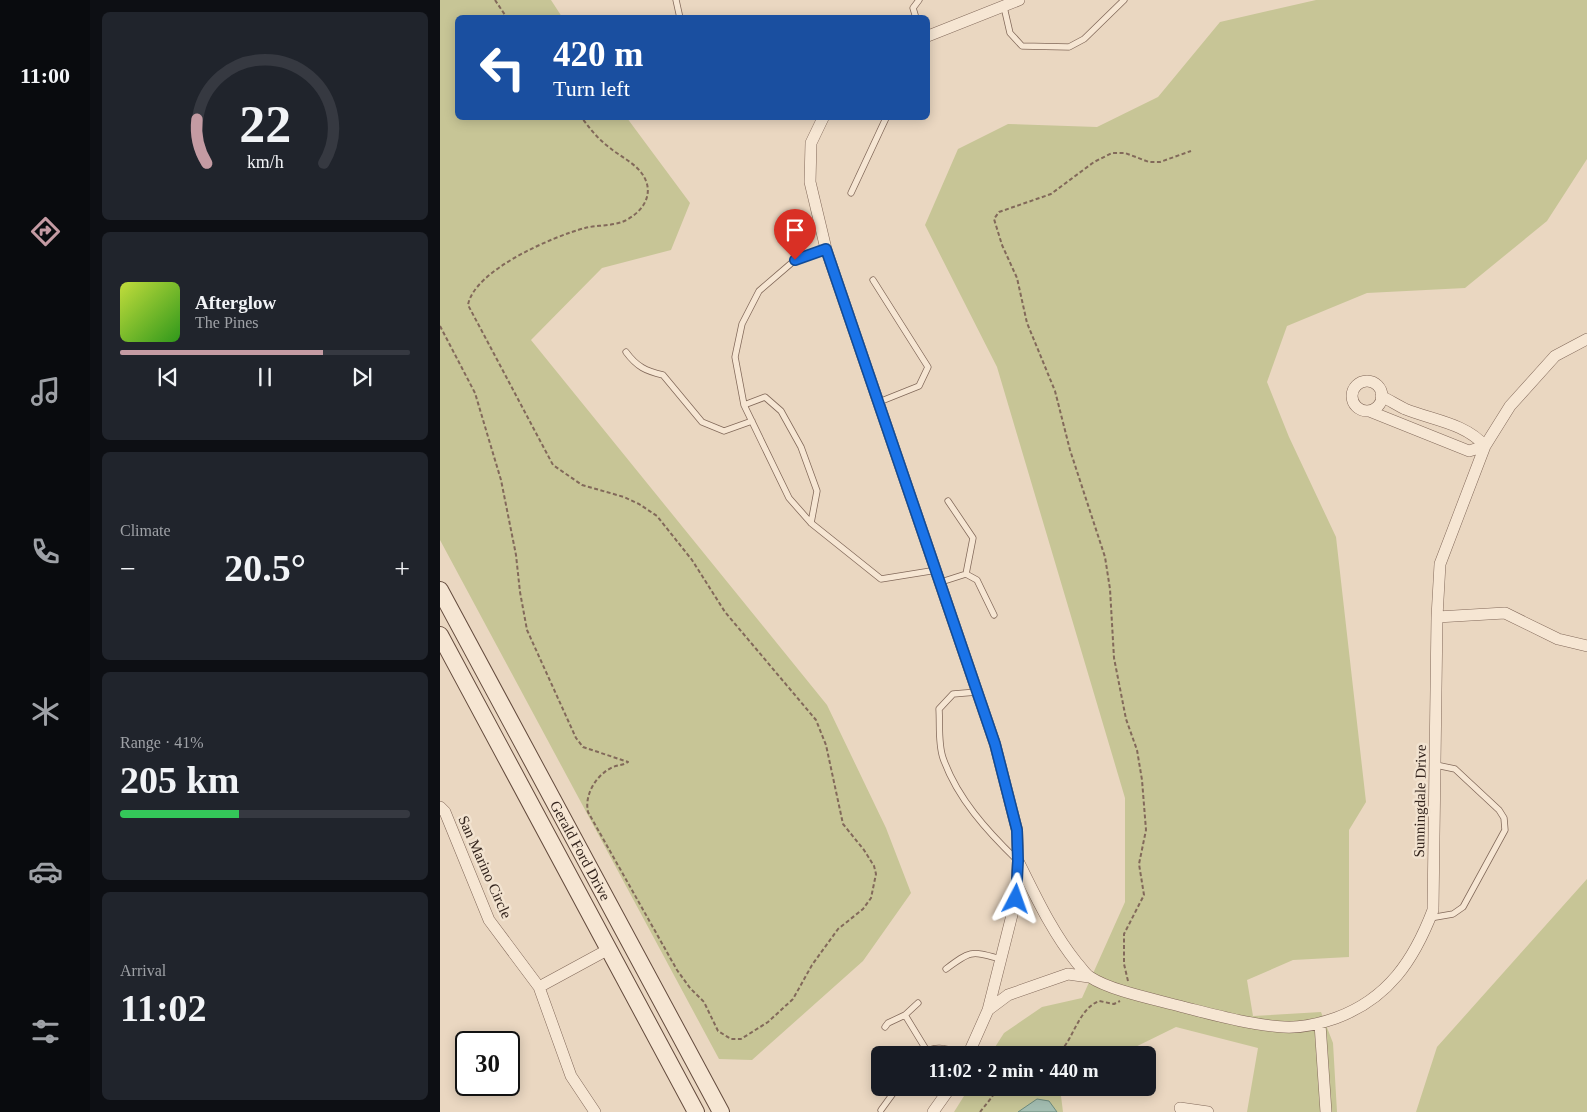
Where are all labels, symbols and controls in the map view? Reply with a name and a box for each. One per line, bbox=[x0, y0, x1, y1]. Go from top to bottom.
icon: left bbox=[470, 35, 535, 100]
text: 420 m bbox=[553, 35, 643, 74]
text: 11:00 bbox=[20, 63, 70, 88]
text: Turn left bbox=[553, 76, 630, 101]
text: 22 bbox=[239, 96, 291, 153]
text: km/h bbox=[247, 152, 283, 172]
pin bbox=[774, 209, 816, 260]
icon: directions bbox=[28, 214, 63, 249]
icon: arrive bbox=[781, 216, 809, 244]
text: Afterglow bbox=[195, 292, 276, 313]
text: The Pines bbox=[195, 314, 259, 331]
icon: previous bbox=[154, 363, 182, 391]
icon: pause bbox=[251, 363, 279, 391]
icon: next bbox=[348, 363, 376, 391]
icon: music bbox=[28, 374, 63, 409]
text: Climate bbox=[120, 522, 171, 539]
icon: phone bbox=[28, 534, 63, 569]
text: 20.5° bbox=[224, 547, 306, 589]
text: − bbox=[120, 553, 136, 584]
text: + bbox=[394, 553, 410, 584]
icon: climate bbox=[28, 694, 63, 729]
text: Range · 41% bbox=[120, 734, 204, 751]
street label: Sunningdale Drive bbox=[1411, 744, 1429, 858]
text: 205 km bbox=[120, 759, 239, 801]
street label: Gerald Ford Drive bbox=[547, 798, 614, 904]
street label: San Marino Circle bbox=[455, 813, 515, 921]
icon: car bbox=[28, 854, 63, 889]
position arrow bbox=[989, 872, 1041, 924]
text: Arrival bbox=[120, 962, 166, 979]
text: 11:02 bbox=[120, 987, 207, 1029]
icon: filters bbox=[28, 1014, 63, 1049]
speed limit sign: 30 bbox=[455, 1031, 520, 1096]
text: 11:02 · 2 min · 440 m bbox=[929, 1060, 1098, 1081]

